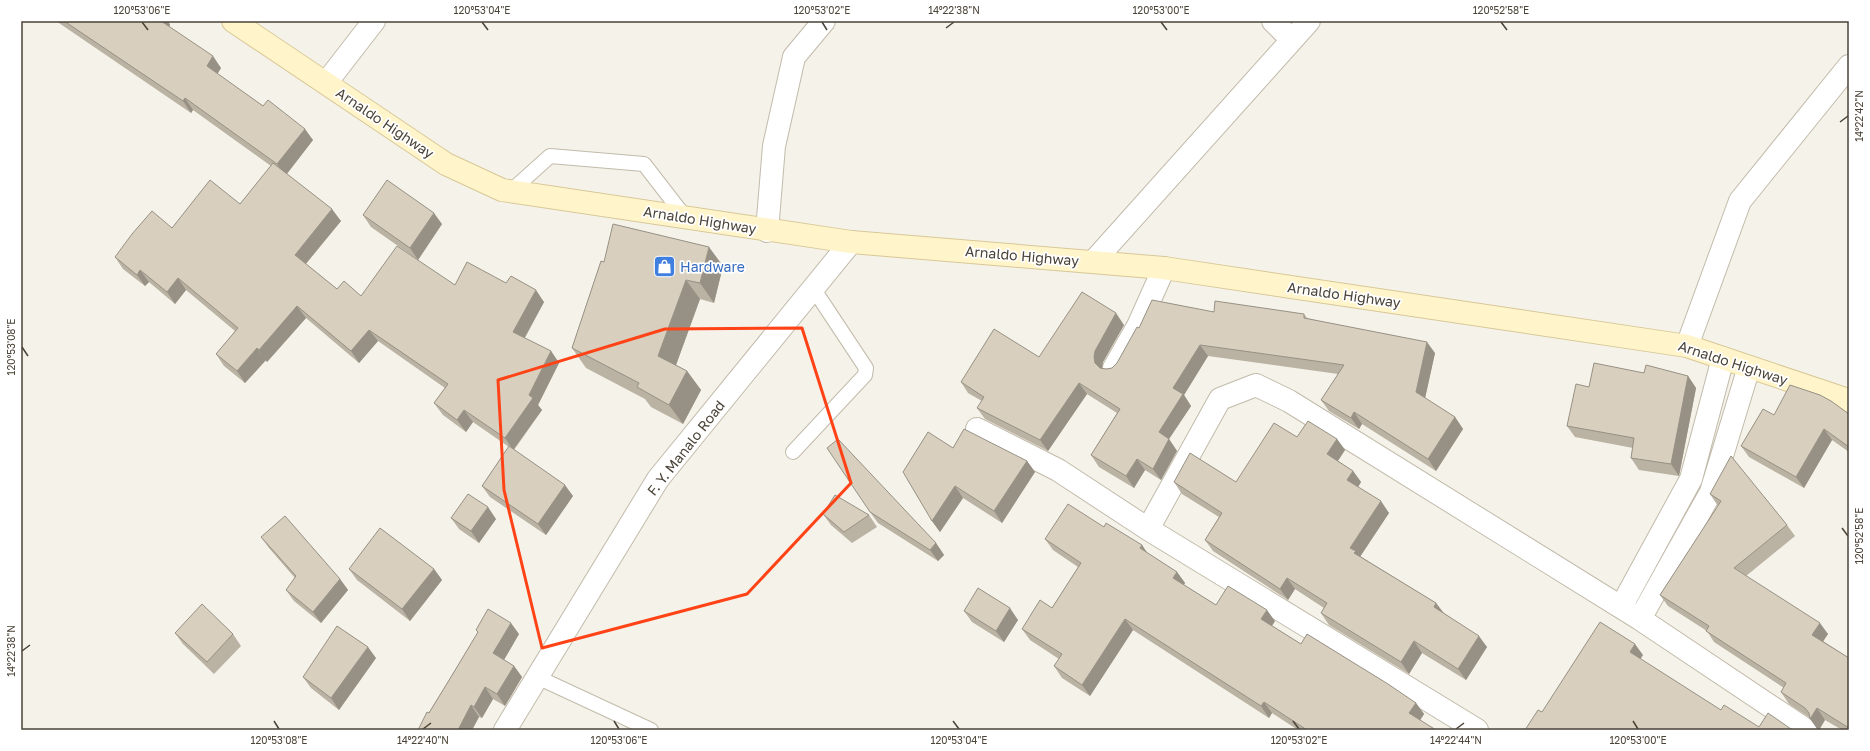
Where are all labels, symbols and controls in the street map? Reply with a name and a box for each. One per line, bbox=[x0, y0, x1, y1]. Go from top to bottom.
text: 120°53'06"E bbox=[114, 4, 170, 16]
text: 120°53'04"E bbox=[454, 4, 510, 16]
text: 120°53'02"E bbox=[794, 4, 850, 16]
text: 14°22'38"N bbox=[928, 4, 980, 16]
text: 120°53'00"E bbox=[1133, 4, 1190, 16]
text: 120°52'58"E bbox=[1473, 4, 1529, 16]
street label: Arnaldo Highway bbox=[333, 84, 438, 162]
text: 14°22'42"N bbox=[1853, 90, 1865, 142]
street label: Arnaldo Highway bbox=[642, 202, 758, 237]
street label: Arnaldo Highway bbox=[964, 242, 1080, 269]
shop icon: Hardware bbox=[651, 254, 677, 280]
place label: Hardware bbox=[680, 258, 745, 275]
street label: Arnaldo Highway bbox=[1286, 278, 1402, 311]
text: 120°53'08"E bbox=[5, 319, 17, 375]
street label: Arnaldo Highway bbox=[1676, 337, 1790, 388]
street label: F. Y. Manalo Road bbox=[643, 397, 728, 499]
text: 120°52'58"E bbox=[1853, 508, 1865, 564]
text: 14°22'38"N bbox=[5, 625, 17, 677]
text: 120°53'08"E bbox=[251, 734, 307, 746]
text: 14°22'40"N bbox=[397, 734, 449, 746]
text: 120°53'06"E bbox=[591, 734, 647, 746]
text: 120°53'04"E bbox=[931, 734, 987, 746]
text: 120°53'02"E bbox=[1271, 734, 1327, 746]
text: 14°22'44"N bbox=[1430, 734, 1482, 746]
text: 120°53'00"E bbox=[1610, 734, 1667, 746]

